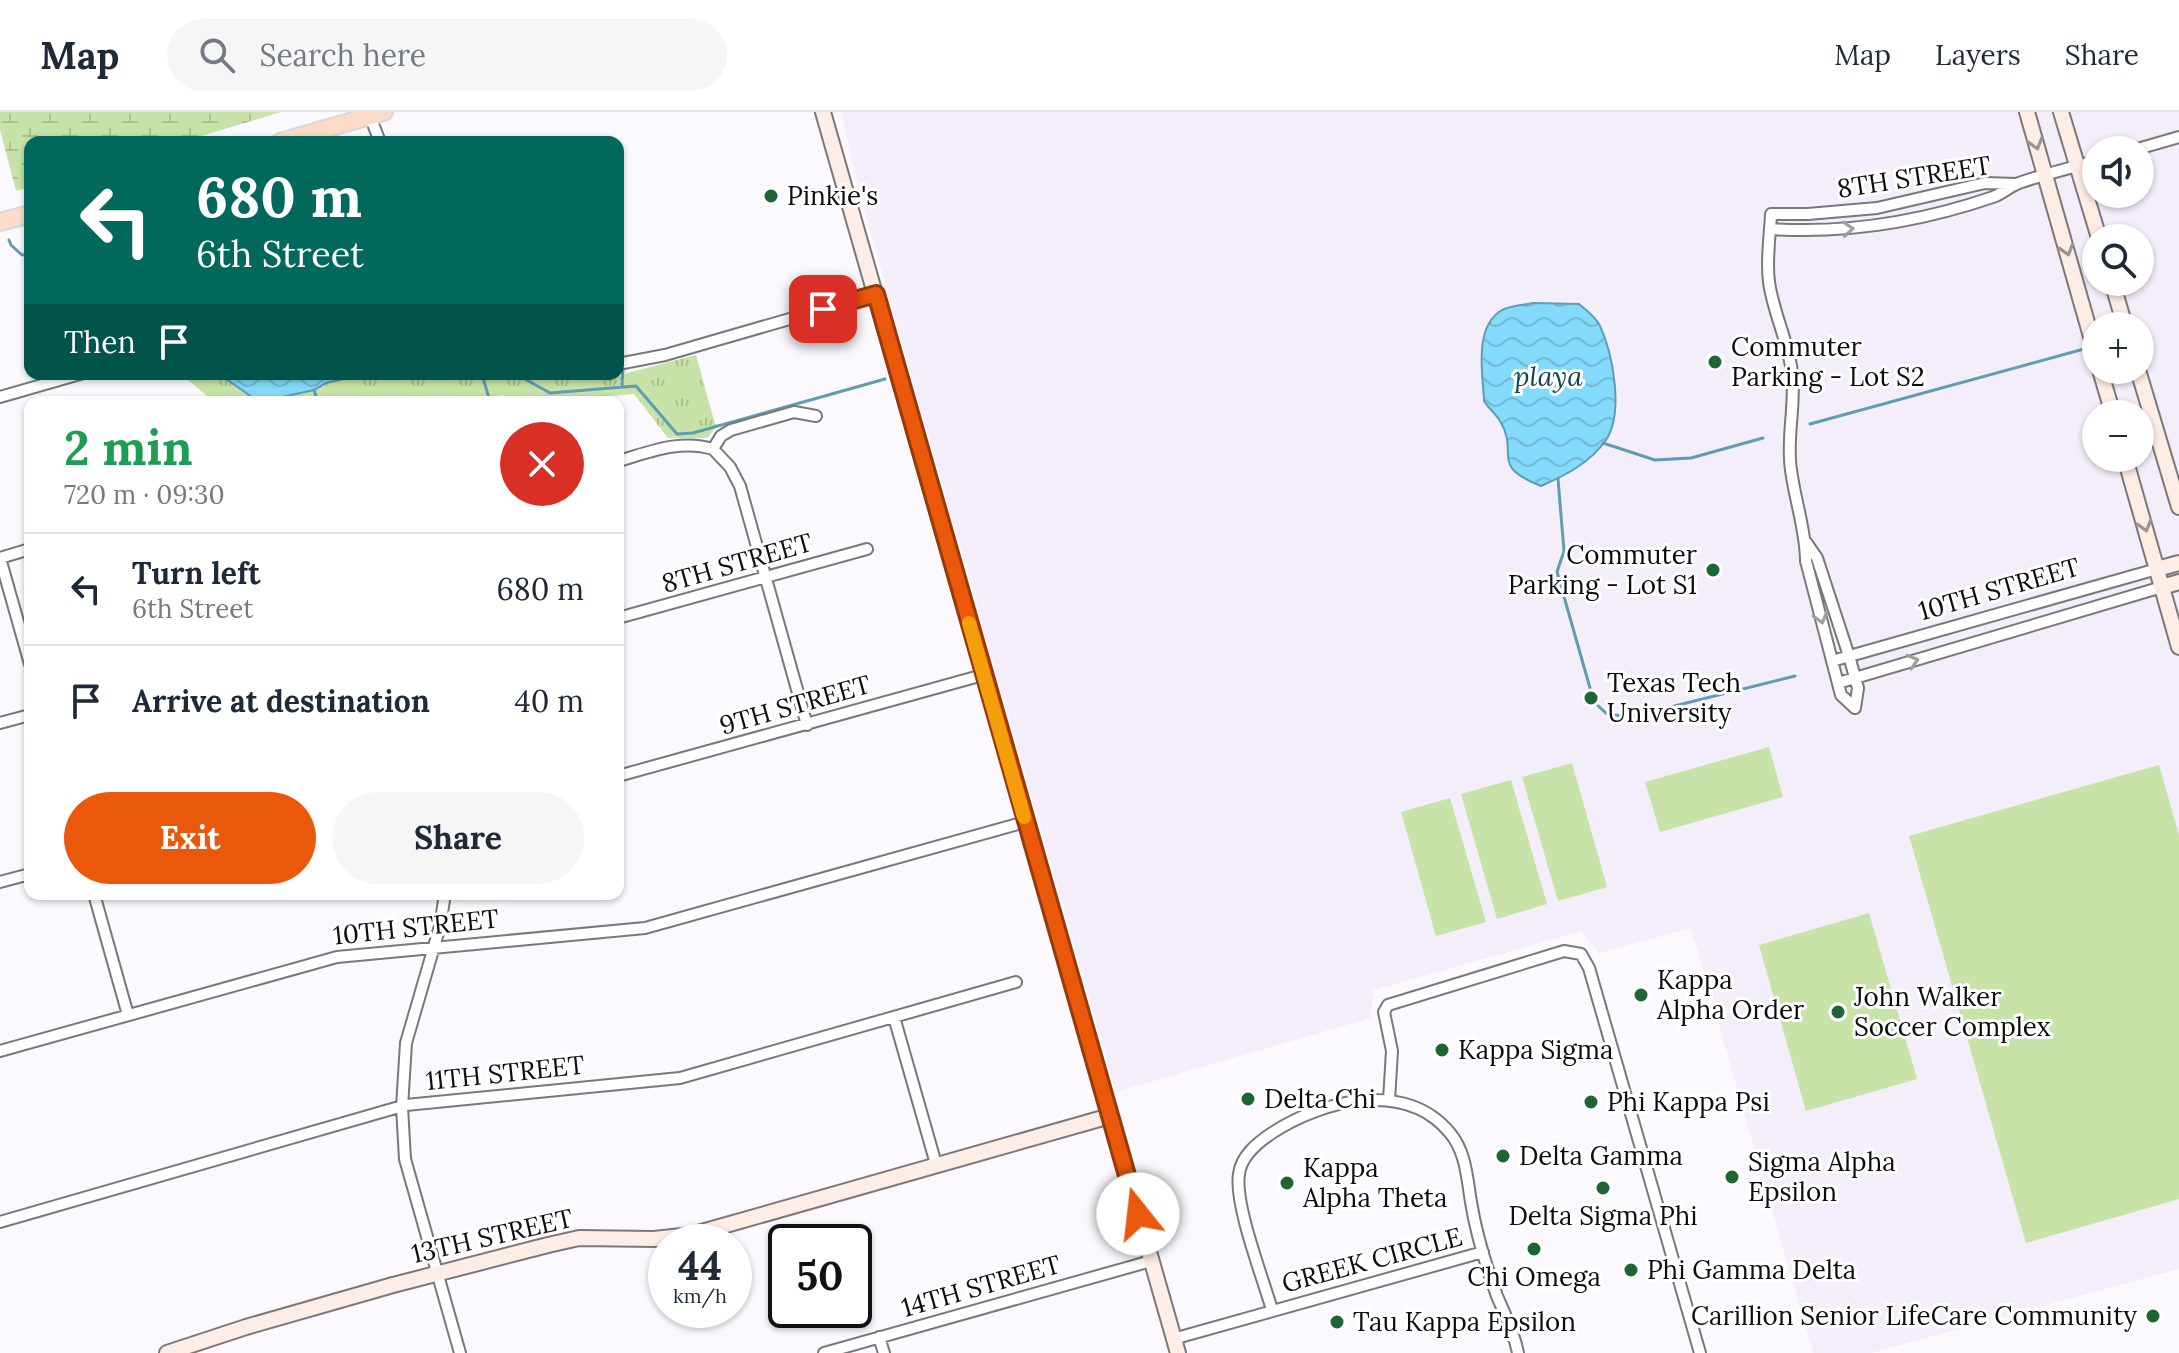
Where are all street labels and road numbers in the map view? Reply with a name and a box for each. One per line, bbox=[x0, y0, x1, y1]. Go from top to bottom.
street label: 8TH STREET bbox=[1835, 148, 1993, 205]
street label: 8TH STREET bbox=[658, 525, 816, 600]
street label: 10TH STREET bbox=[1914, 550, 2084, 627]
street label: 9TH STREET bbox=[716, 667, 874, 742]
street label: 10TH STREET bbox=[332, 901, 501, 952]
street label: 11TH STREET bbox=[424, 1048, 586, 1097]
street label: 13TH STREET bbox=[408, 1201, 576, 1270]
street label: GREEK CIRCLE bbox=[1278, 1220, 1466, 1299]
street label: 14TH STREET bbox=[897, 1247, 1065, 1324]

